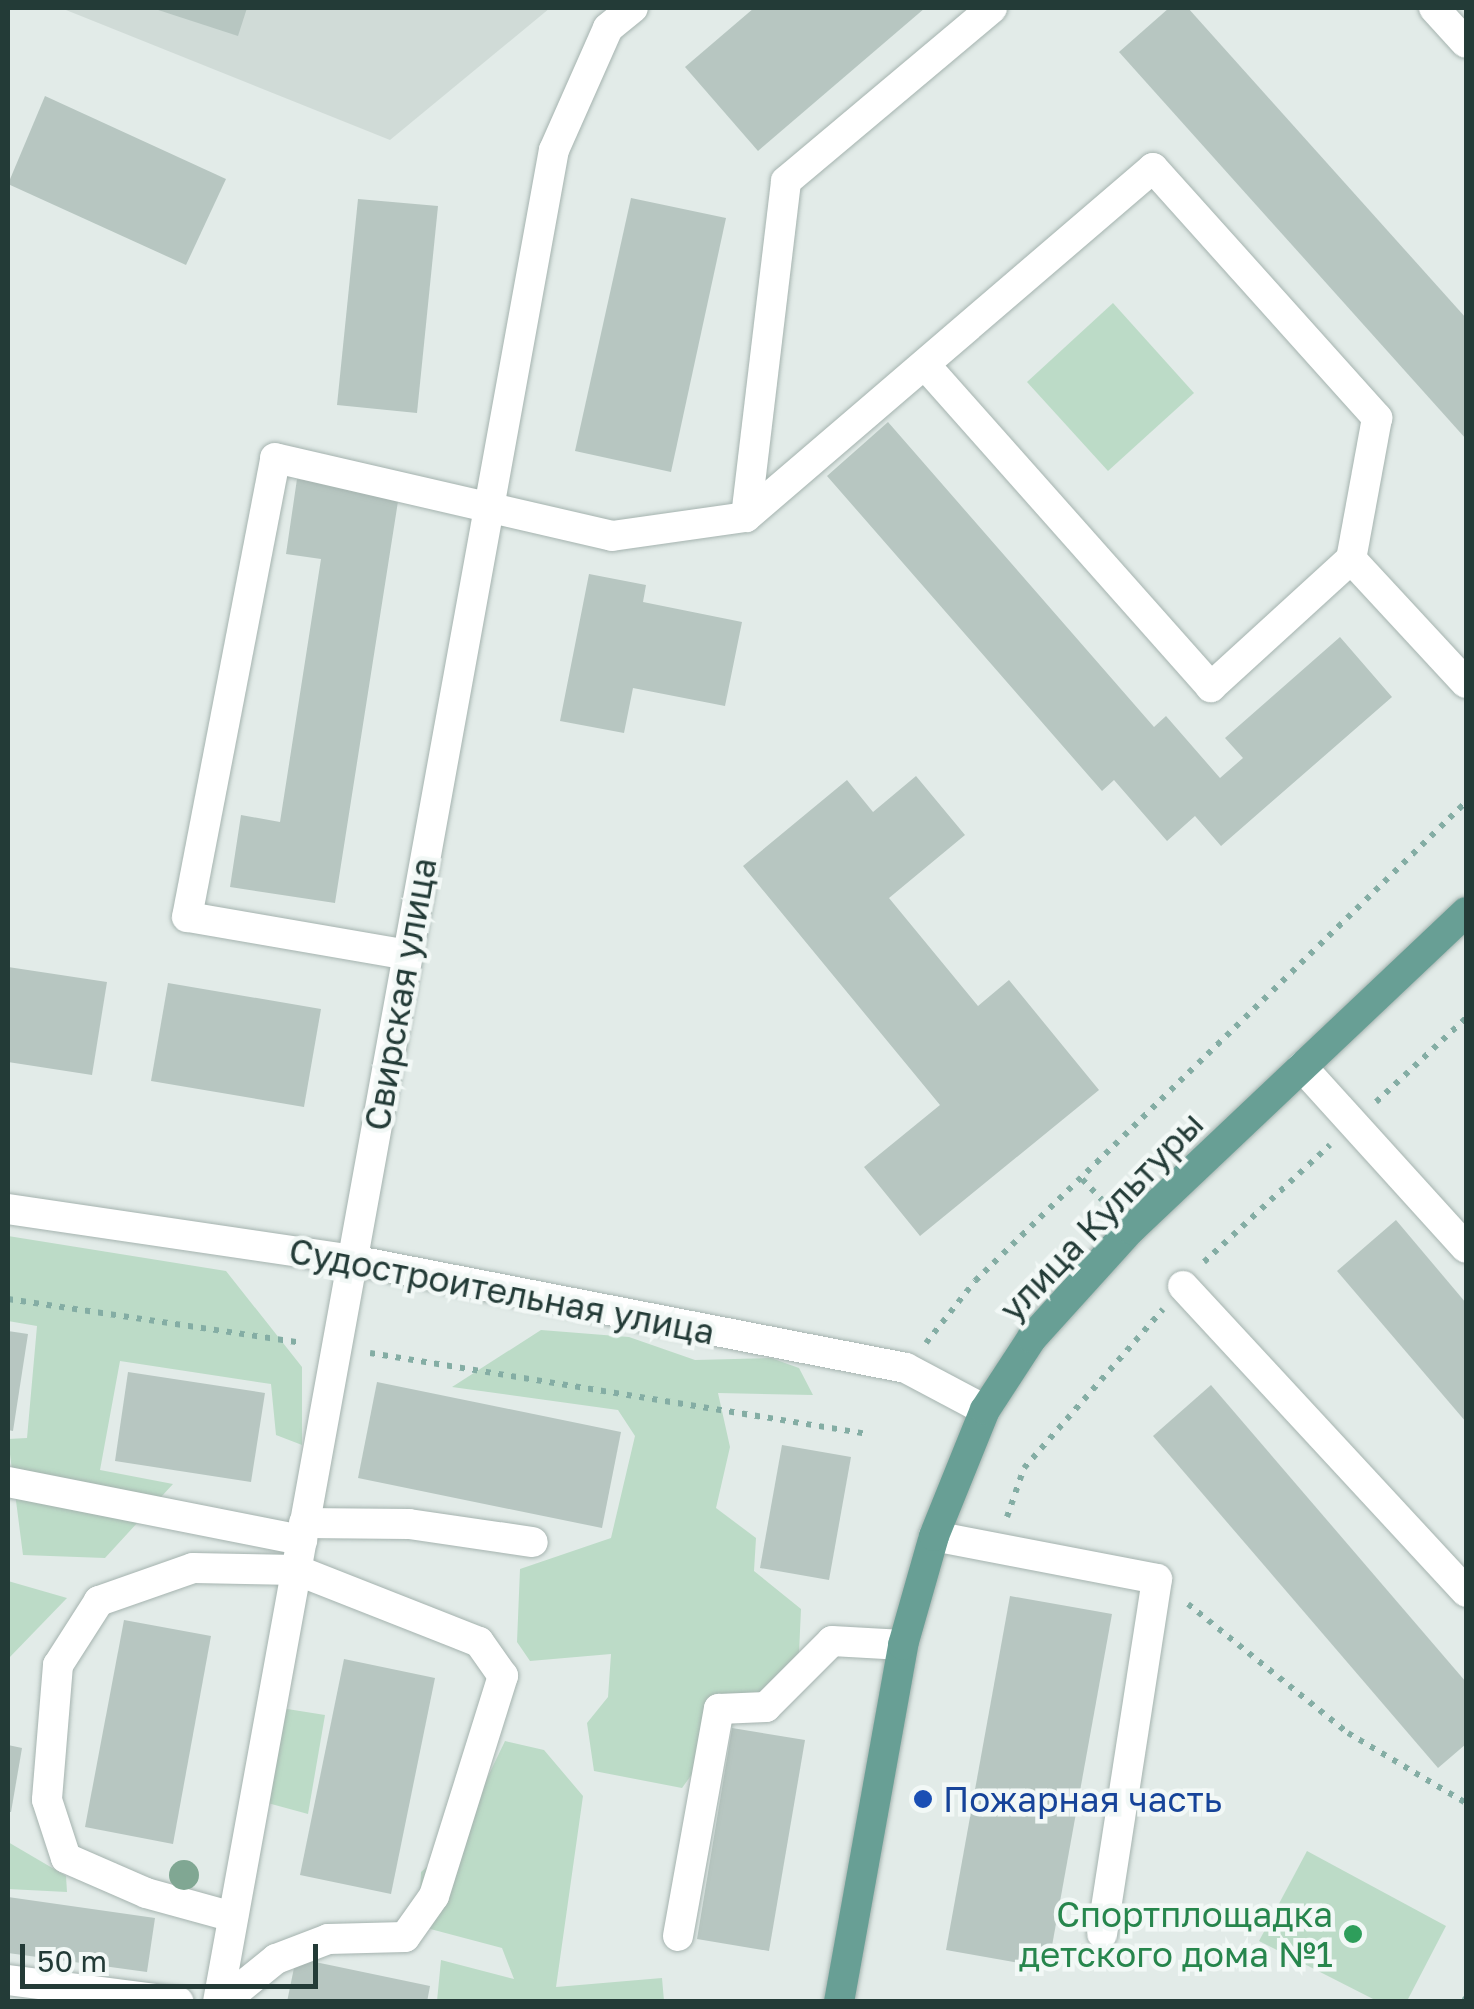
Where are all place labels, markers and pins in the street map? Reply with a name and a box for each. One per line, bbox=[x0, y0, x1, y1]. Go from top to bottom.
place label: Пожарная часть bbox=[943, 1778, 1222, 1820]
marker: Пожарная часть bbox=[912, 1788, 934, 1810]
place label: Спортплощадка детского дома №1 bbox=[1019, 1893, 1333, 1975]
marker: Спортплощадка детского дома №1 bbox=[1342, 1923, 1364, 1945]

